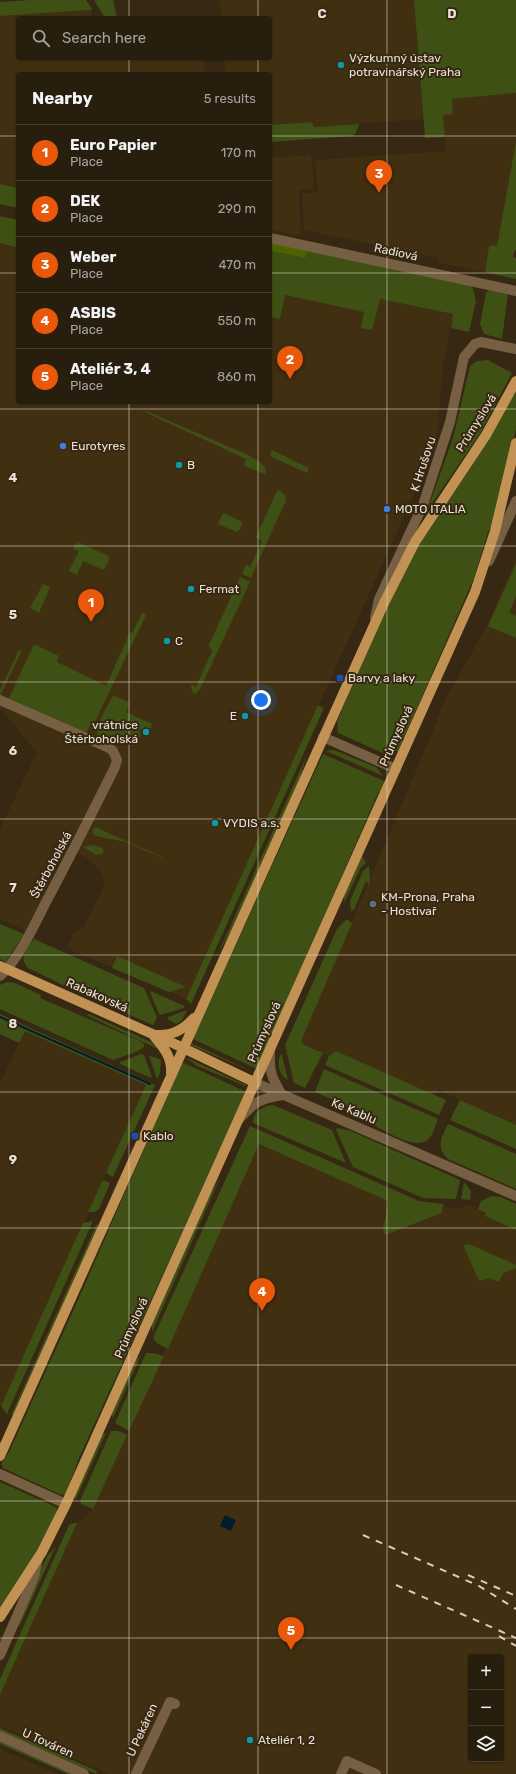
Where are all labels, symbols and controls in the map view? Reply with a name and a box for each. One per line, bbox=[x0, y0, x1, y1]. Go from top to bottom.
text: C bbox=[317, 6, 327, 21]
text: D bbox=[447, 6, 457, 21]
search box bbox=[16, 16, 272, 60]
icon: search bbox=[30, 27, 52, 49]
text: Search here bbox=[62, 29, 146, 47]
place label: Výzkumný ústav potravinářský Praha bbox=[349, 51, 461, 79]
marker: Výzkumný ústav potravinářský Praha bbox=[336, 60, 346, 70]
text: Nearby bbox=[32, 88, 93, 108]
text: 5 results bbox=[204, 91, 256, 106]
text: Euro Papier bbox=[70, 136, 157, 154]
text: 1 bbox=[42, 145, 48, 160]
text: 170 m bbox=[221, 145, 256, 160]
text: Place bbox=[70, 154, 103, 169]
pin: 3 bbox=[366, 160, 392, 193]
text: DEK bbox=[70, 192, 100, 210]
text: 2 bbox=[41, 201, 49, 216]
text: 290 m bbox=[218, 201, 256, 216]
text: Place bbox=[70, 210, 103, 225]
street label: Radiová bbox=[373, 241, 419, 263]
text: Weber bbox=[70, 248, 116, 266]
text: 3 bbox=[41, 257, 49, 272]
text: 470 m bbox=[218, 257, 256, 272]
text: Place bbox=[70, 266, 103, 281]
text: ASBIS bbox=[70, 304, 116, 322]
text: 4 bbox=[41, 313, 49, 328]
text: 550 m bbox=[218, 313, 256, 328]
text: Place bbox=[70, 322, 103, 337]
pin: 2 bbox=[277, 346, 303, 379]
text: Ateliér 3, 4 bbox=[70, 360, 151, 378]
text: 5 bbox=[41, 369, 49, 384]
text: 860 m bbox=[217, 369, 256, 384]
text: Place bbox=[70, 378, 103, 393]
street label: Průmyslová bbox=[453, 392, 499, 454]
street label: K Hrušovu bbox=[408, 435, 438, 493]
place label: Eurotyres bbox=[71, 439, 125, 453]
marker: Eurotyres bbox=[58, 441, 68, 451]
place label: B bbox=[187, 458, 195, 472]
marker: B bbox=[174, 460, 184, 470]
text: 4 bbox=[9, 470, 18, 485]
place label: MOTO ITALIA bbox=[395, 502, 466, 516]
marker: MOTO ITALIA bbox=[382, 504, 392, 514]
place label: Fermat bbox=[199, 582, 239, 596]
marker: Fermat bbox=[186, 584, 196, 594]
pin: 1 bbox=[78, 589, 104, 622]
text: 5 bbox=[9, 607, 17, 622]
place label: C bbox=[175, 634, 183, 648]
marker: C bbox=[162, 636, 172, 646]
place label: Barvy a laky bbox=[348, 671, 415, 685]
marker: Barvy a laky bbox=[335, 673, 345, 683]
your location bbox=[251, 690, 271, 710]
street label: Průmyslová bbox=[376, 703, 416, 769]
place label: E bbox=[230, 709, 237, 723]
marker: E bbox=[240, 711, 250, 721]
place label: vrátnice Štěrboholská bbox=[65, 718, 138, 746]
marker: vrátnice Štěrboholská bbox=[141, 727, 151, 737]
text: 6 bbox=[9, 743, 18, 758]
place label: VYDIS a.s. bbox=[223, 816, 279, 830]
marker: VYDIS a.s. bbox=[210, 818, 220, 828]
street label: Štěrboholská bbox=[28, 829, 74, 901]
text: 7 bbox=[9, 880, 17, 895]
place label: KM-Prona, Praha - Hostivař bbox=[381, 890, 475, 918]
marker: KM-Prona, Praha - Hostivař bbox=[368, 899, 378, 909]
street label: Rabakovská bbox=[64, 975, 130, 1015]
street label: Průmyslová bbox=[244, 999, 284, 1065]
text: 8 bbox=[9, 1016, 18, 1031]
street label: Ke Kablu bbox=[329, 1095, 379, 1127]
place label: Kablo bbox=[143, 1129, 174, 1143]
marker: Kablo bbox=[130, 1131, 140, 1141]
text: 9 bbox=[9, 1152, 17, 1167]
pin: 4 bbox=[249, 1278, 275, 1311]
street label: Průmyslová bbox=[111, 1295, 151, 1361]
pin: 5 bbox=[278, 1617, 304, 1650]
map controls bbox=[468, 1654, 504, 1762]
button: + bbox=[468, 1654, 504, 1690]
button: − bbox=[468, 1690, 504, 1726]
street label: U Pekáren bbox=[124, 1701, 160, 1759]
street label: U Továren bbox=[20, 1725, 76, 1761]
button: layers bbox=[468, 1726, 504, 1762]
place label: Ateliér 1, 2 bbox=[258, 1733, 315, 1747]
marker: Ateliér 1, 2 bbox=[245, 1735, 255, 1745]

